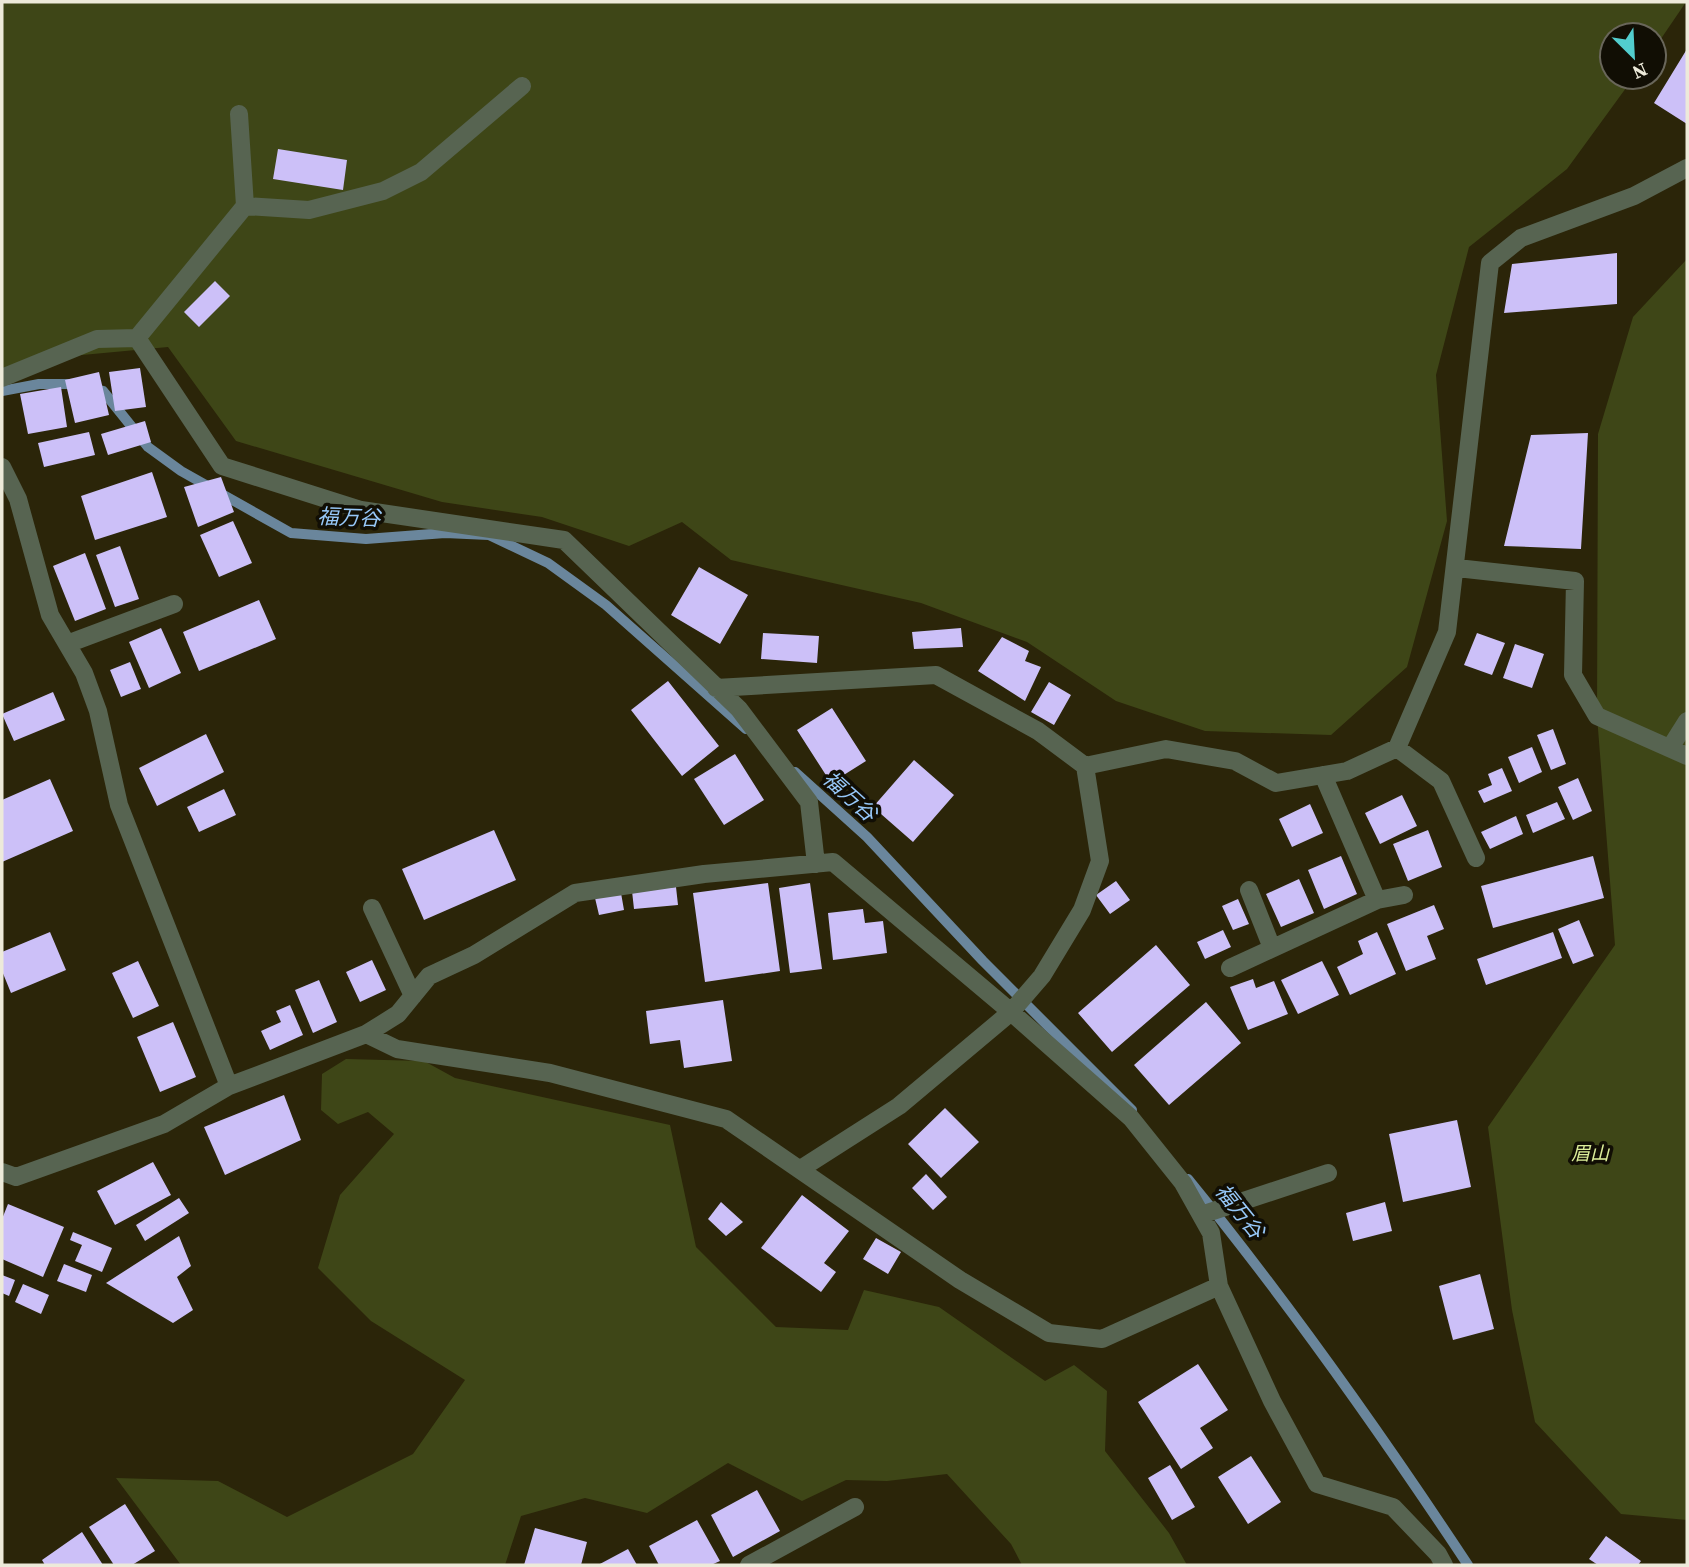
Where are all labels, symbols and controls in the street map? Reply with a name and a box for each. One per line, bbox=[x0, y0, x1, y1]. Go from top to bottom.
north arrow bbox=[1598, 21, 1668, 91]
text: N bbox=[1628, 57, 1652, 86]
water label: 福万谷 bbox=[317, 501, 383, 533]
water label: 福万谷 bbox=[817, 764, 885, 829]
park label: 眉山 bbox=[1571, 1140, 1610, 1166]
water label: 福万谷 bbox=[1209, 1177, 1272, 1246]

